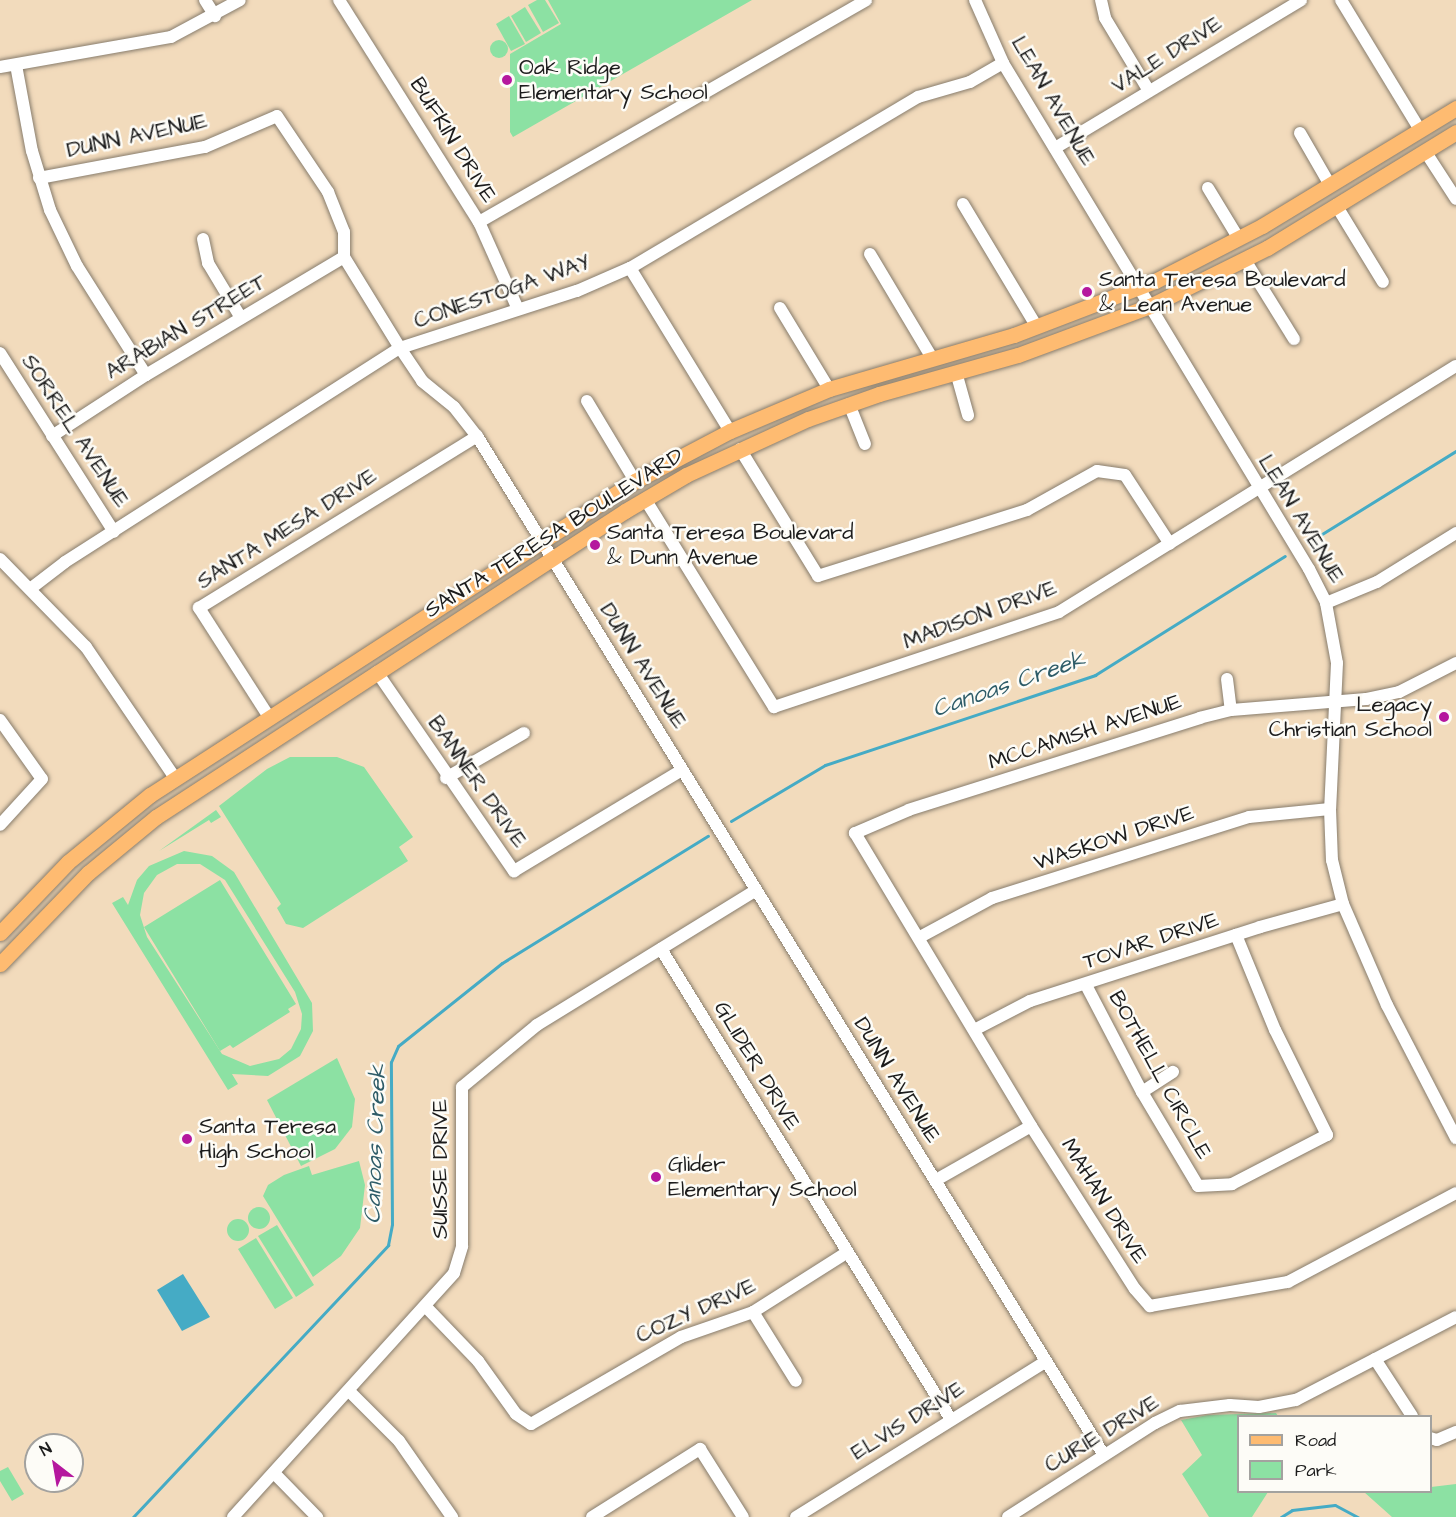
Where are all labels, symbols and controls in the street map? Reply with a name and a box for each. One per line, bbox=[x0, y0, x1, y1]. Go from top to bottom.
street label: VALE DRIVE bbox=[1107, 11, 1227, 99]
street label: LEAN AVENUE bbox=[1005, 32, 1101, 170]
place label: Oak Ridge Elementary School bbox=[519, 54, 708, 106]
street label: BUFKIN DRIVE bbox=[404, 73, 502, 207]
marker: Oak Ridge Elementary School bbox=[500, 73, 514, 87]
street label: DUNN AVENUE bbox=[64, 108, 210, 164]
street label: CONESTOGA WAY bbox=[411, 250, 593, 334]
place label: Santa Teresa Boulevard & Lean Avenue bbox=[1099, 266, 1345, 318]
street label: ARABIAN STREET bbox=[101, 269, 271, 385]
marker: Santa Teresa Boulevard & Lean Avenue bbox=[1080, 285, 1094, 299]
street label: SORREL AVENUE bbox=[16, 349, 134, 513]
street label: SANTA TERESA BOULEVARD bbox=[420, 442, 688, 624]
street label: LEAN AVENUE bbox=[1252, 450, 1350, 588]
street label: SANTA MESA DRIVE bbox=[192, 463, 382, 595]
place label: Santa Teresa Boulevard & Dunn Avenue bbox=[607, 519, 853, 570]
marker: Santa Teresa Boulevard & Dunn Avenue bbox=[588, 538, 602, 552]
street label: MADISON DRIVE bbox=[900, 575, 1060, 655]
street label: DUNN AVENUE bbox=[594, 598, 692, 734]
water label: Canoas Creek bbox=[929, 645, 1089, 725]
street label: MCCAMISH AVENUE bbox=[985, 688, 1185, 776]
place label: Legacy Christian School bbox=[1269, 691, 1432, 742]
marker: Legacy Christian School bbox=[1437, 710, 1451, 724]
street label: BANNER DRIVE bbox=[422, 711, 532, 853]
street label: WASKOW DRIVE bbox=[1031, 800, 1197, 876]
street label: TOVAR DRIVE bbox=[1080, 907, 1222, 975]
street label: BOTHELL CIRCLE bbox=[1103, 986, 1217, 1164]
street label: GLIDER DRIVE bbox=[708, 997, 806, 1135]
street label: DUNN AVENUE bbox=[848, 1012, 946, 1148]
water label: Canoas Creek bbox=[359, 1064, 393, 1224]
street label: SUISSE DRIVE bbox=[428, 1099, 454, 1239]
place label: Santa Teresa High School bbox=[199, 1113, 336, 1164]
marker: Santa Teresa High School bbox=[180, 1132, 194, 1146]
street label: MAHAN DRIVE bbox=[1055, 1134, 1153, 1268]
place label: Glider Elementary School bbox=[668, 1151, 857, 1202]
marker: Glider Elementary School bbox=[649, 1170, 663, 1184]
street label: COZY DRIVE bbox=[632, 1273, 760, 1349]
street label: ELVIS DRIVE bbox=[847, 1376, 969, 1466]
street label: CURIE DRIVE bbox=[1040, 1390, 1164, 1478]
legend bbox=[1237, 1415, 1432, 1493]
text: Road bbox=[1295, 1428, 1336, 1453]
north arrow bbox=[24, 1433, 84, 1493]
text: N bbox=[36, 1437, 56, 1461]
text: Park bbox=[1295, 1458, 1337, 1483]

